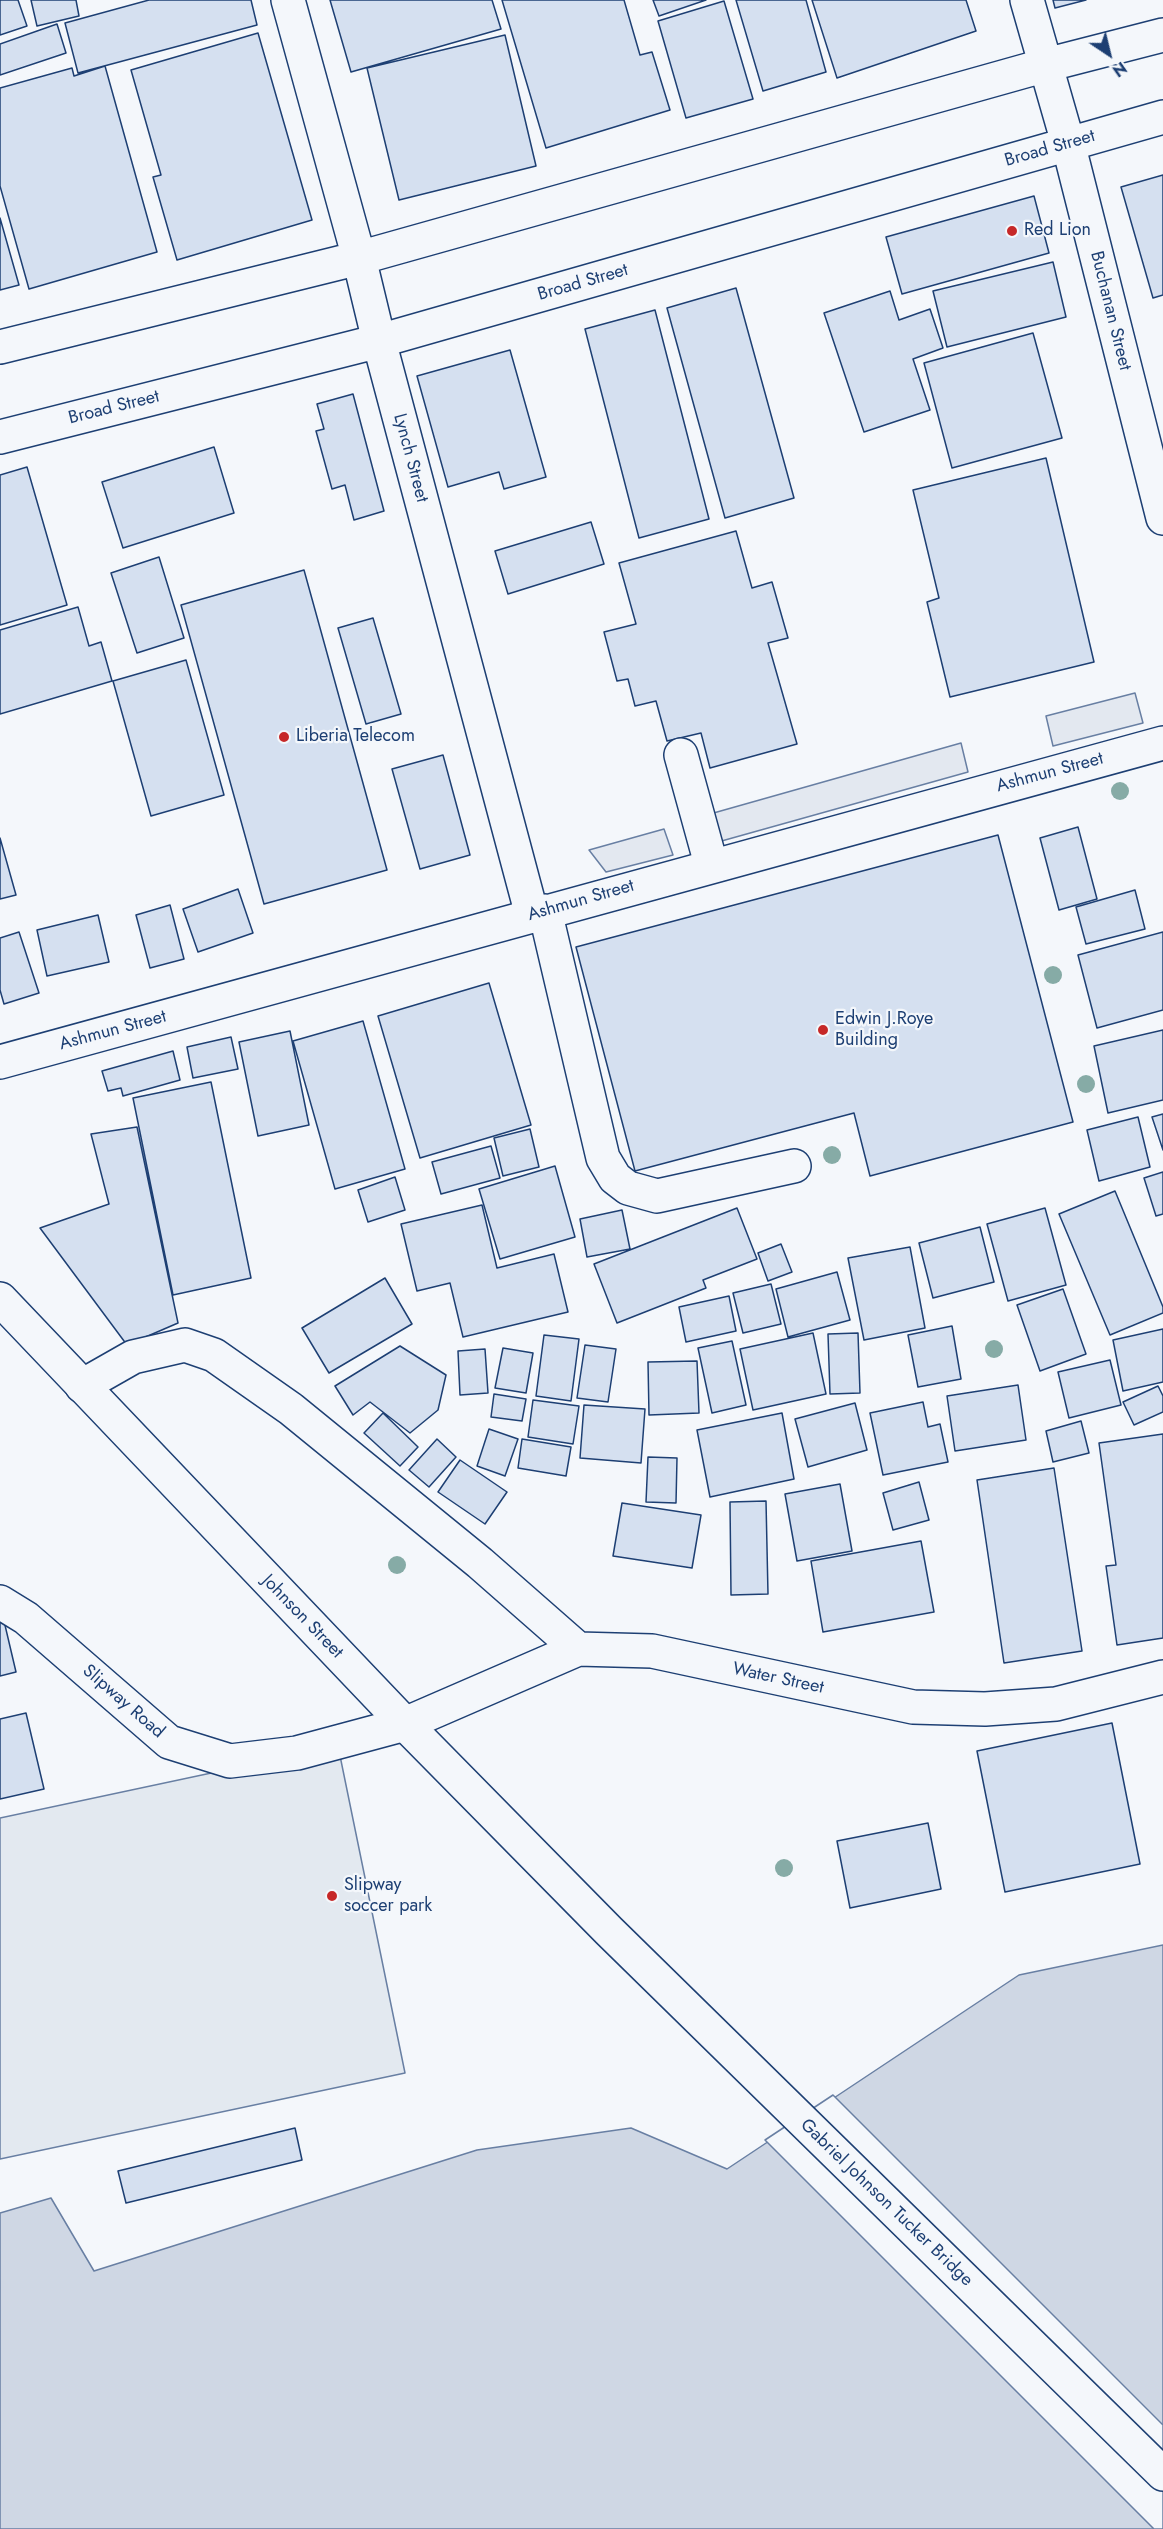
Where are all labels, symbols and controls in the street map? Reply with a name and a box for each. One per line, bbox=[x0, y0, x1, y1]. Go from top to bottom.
north arrow bbox=[1079, 24, 1139, 84]
text: N bbox=[1108, 56, 1131, 82]
street label: Broad Street bbox=[1002, 126, 1098, 172]
place label: Red Lion bbox=[1024, 220, 1091, 242]
marker: Red Lion bbox=[1005, 224, 1019, 238]
street label: Buchanan Street bbox=[1085, 249, 1135, 373]
street label: Broad Street bbox=[535, 260, 631, 306]
street label: Broad Street bbox=[66, 386, 162, 430]
street label: Lynch Street bbox=[388, 411, 432, 505]
place label: Liberia Telecom bbox=[296, 726, 415, 748]
marker: Liberia Telecom bbox=[277, 730, 291, 744]
street label: Ashmun Street bbox=[994, 748, 1106, 798]
street label: Ashmun Street bbox=[525, 875, 637, 927]
street label: Ashmun Street bbox=[57, 1006, 169, 1056]
place label: Edwin J.Roye Building bbox=[835, 1009, 933, 1052]
marker: Edwin J.Roye Building bbox=[816, 1023, 830, 1037]
street label: Johnson Street bbox=[257, 1571, 347, 1663]
street label: Water Street bbox=[730, 1659, 826, 1699]
street label: Slipway Road bbox=[78, 1661, 168, 1743]
place label: Slipway soccer park bbox=[344, 1875, 432, 1918]
marker: Slipway soccer park bbox=[325, 1889, 339, 1903]
street label: Gabriel Johnson Tucker Bridge bbox=[795, 2115, 977, 2291]

